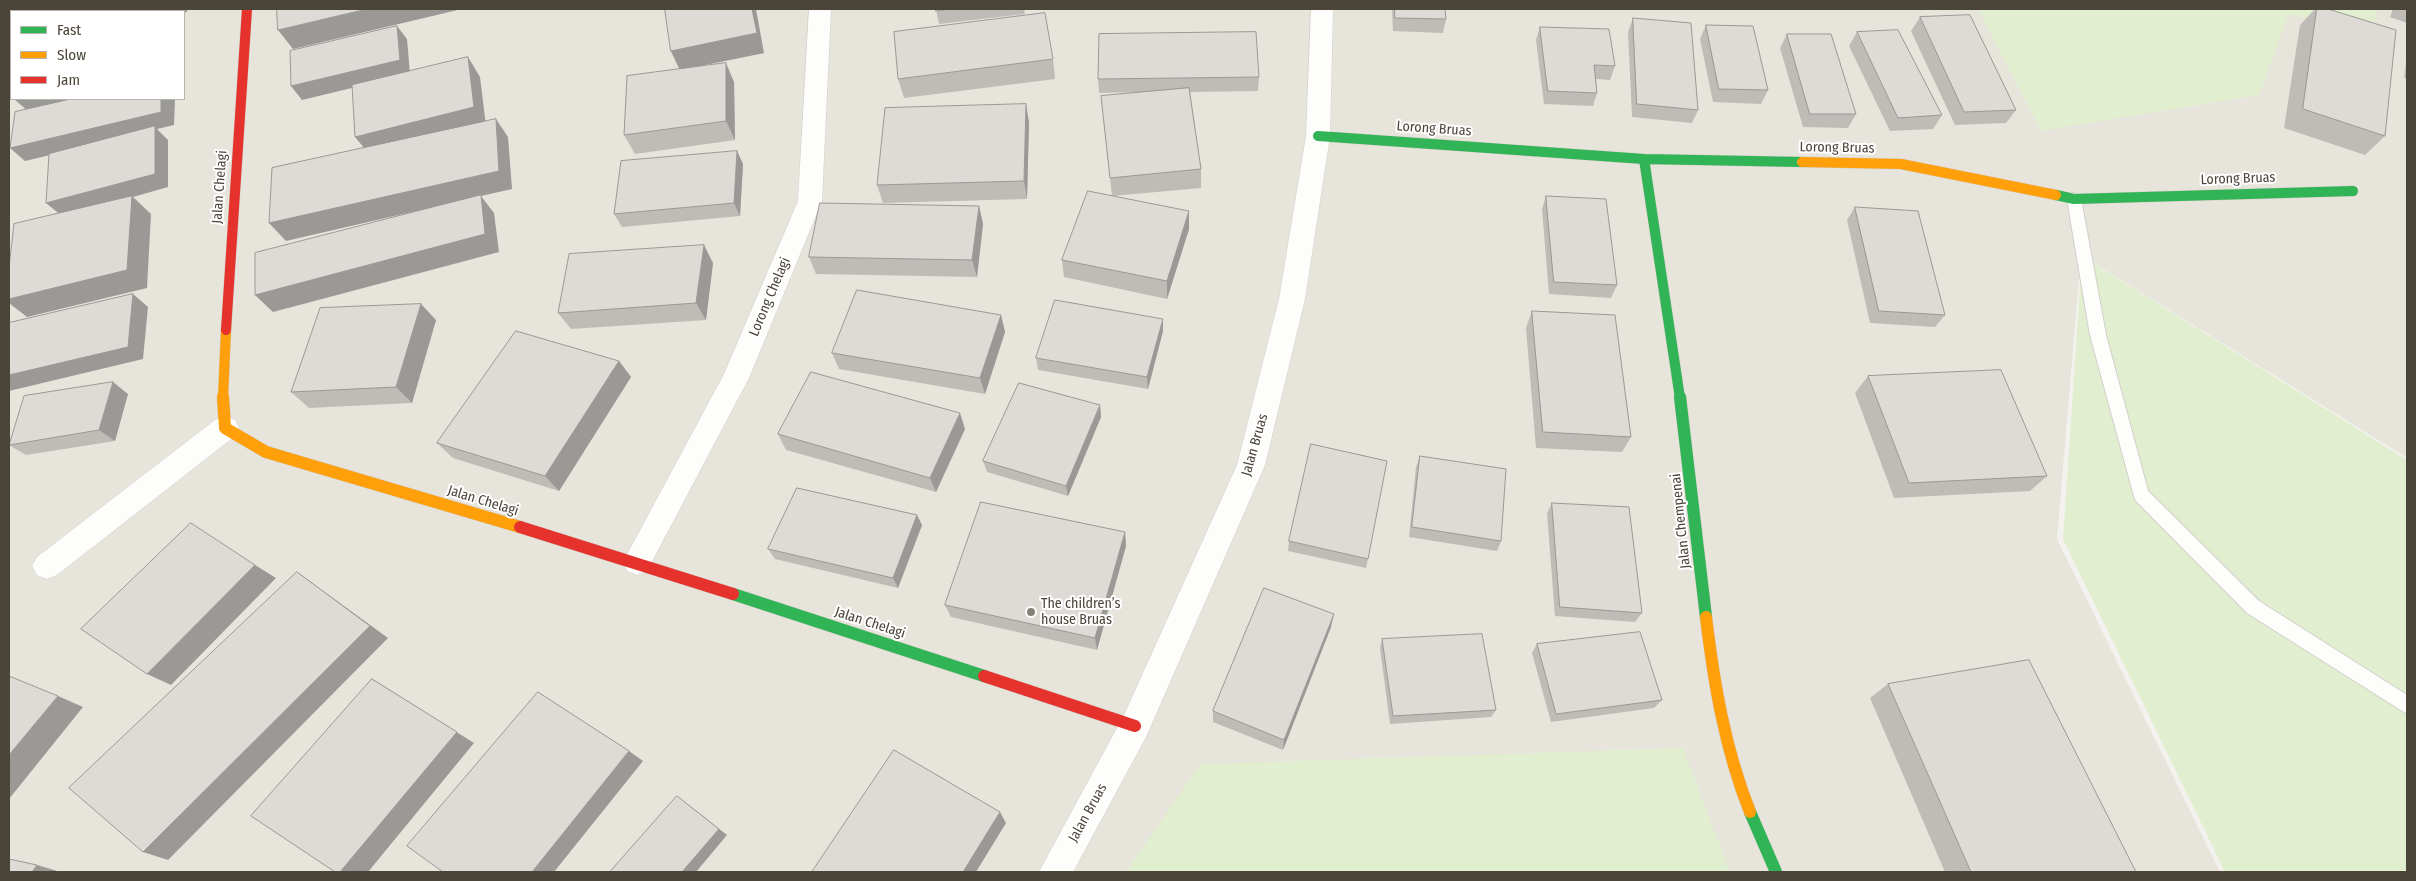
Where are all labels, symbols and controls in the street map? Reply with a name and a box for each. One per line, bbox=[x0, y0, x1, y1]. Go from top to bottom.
legend bbox=[10, 10, 185, 100]
text: Fast bbox=[57, 21, 81, 39]
text: Slow bbox=[57, 46, 86, 64]
text: Jam bbox=[57, 71, 80, 89]
street label: Lorong Bruas bbox=[1396, 118, 1472, 140]
street label: Lorong Bruas bbox=[1799, 139, 1875, 157]
street label: Jalan Chelagi bbox=[209, 150, 231, 224]
street label: Lorong Bruas bbox=[2200, 169, 2276, 189]
street label: Lorong Chelagi bbox=[746, 255, 794, 339]
street label: Jalan Bruas bbox=[1238, 412, 1272, 478]
street label: Jalan Chempenai bbox=[1668, 472, 1694, 570]
street label: Jalan Chelagi bbox=[445, 482, 521, 520]
place label: The children’s house Bruas bbox=[1041, 596, 1121, 628]
street label: Jalan Chelagi bbox=[832, 604, 908, 642]
marker: The children’s house Bruas bbox=[1025, 606, 1037, 618]
street label: Jalan Bruas bbox=[1065, 781, 1111, 845]

